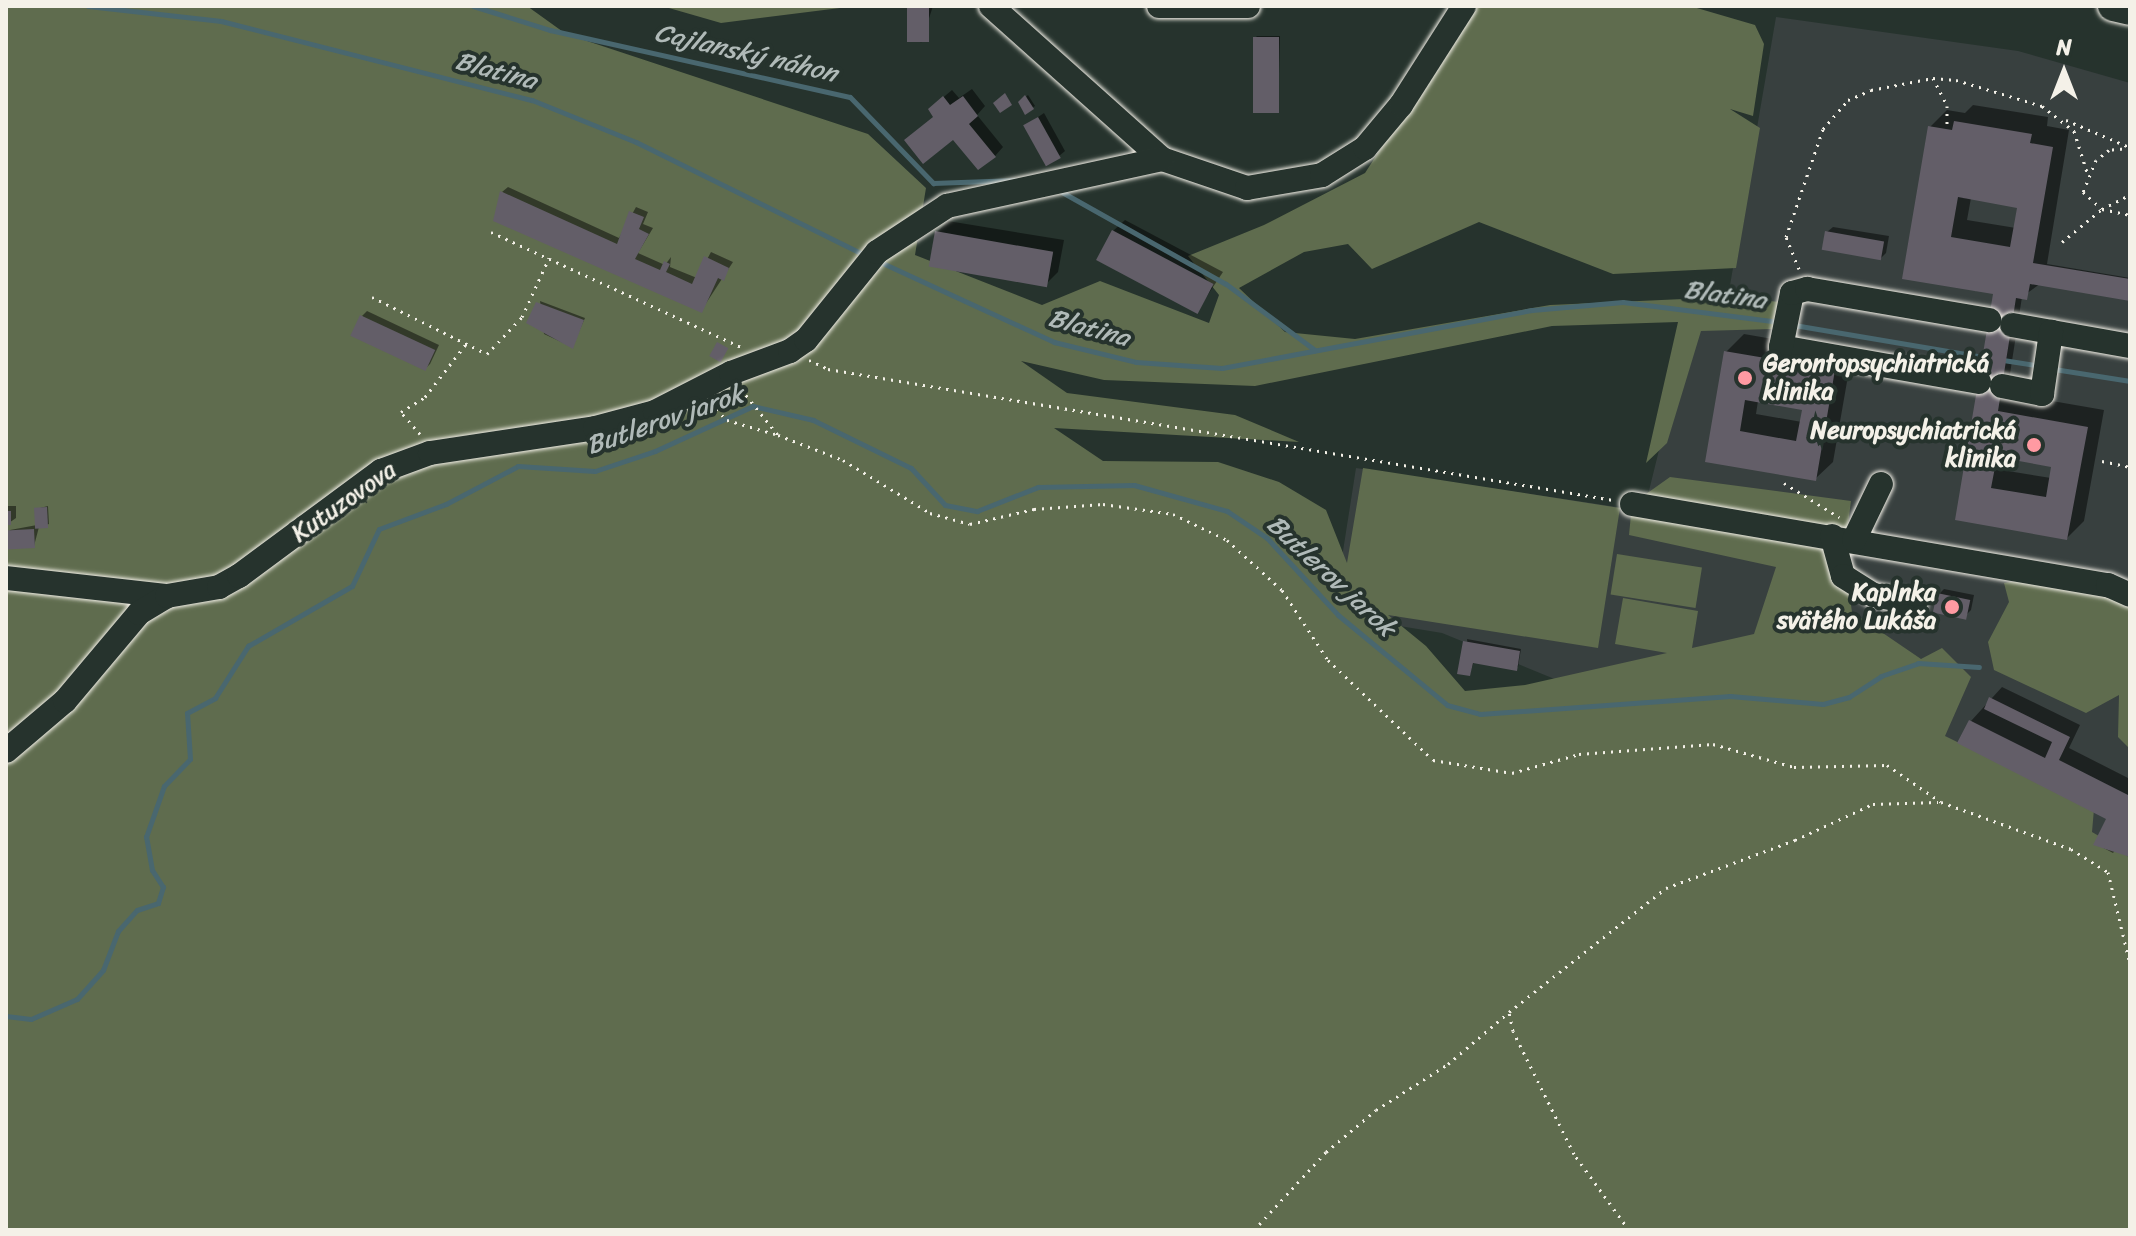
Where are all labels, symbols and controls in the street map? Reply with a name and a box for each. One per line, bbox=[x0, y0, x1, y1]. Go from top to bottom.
water label: Cajlanský náhon bbox=[652, 17, 840, 89]
text: N bbox=[2056, 28, 2072, 67]
north arrow bbox=[2024, 32, 2104, 112]
water label: Blatina bbox=[452, 45, 540, 97]
water label: Blatina bbox=[1682, 274, 1768, 316]
water label: Blatina bbox=[1045, 302, 1133, 354]
place label: Gerontopsychiatrická klinika bbox=[1763, 350, 1989, 406]
marker: Gerontopsychiatrická klinika bbox=[1734, 367, 1756, 389]
water label: Butlerov jarok bbox=[582, 379, 748, 461]
place label: Neuropsychiatrická klinika bbox=[1811, 417, 2016, 473]
marker: Neuropsychiatrická klinika bbox=[2023, 434, 2045, 456]
street label: Kutuzovova bbox=[286, 456, 402, 548]
water label: Butlerov jarok bbox=[1260, 509, 1402, 643]
place label: Kaplnka svätého Lukáša bbox=[1777, 579, 1936, 635]
marker: Kaplnka svätého Lukáša bbox=[1943, 598, 1961, 616]

